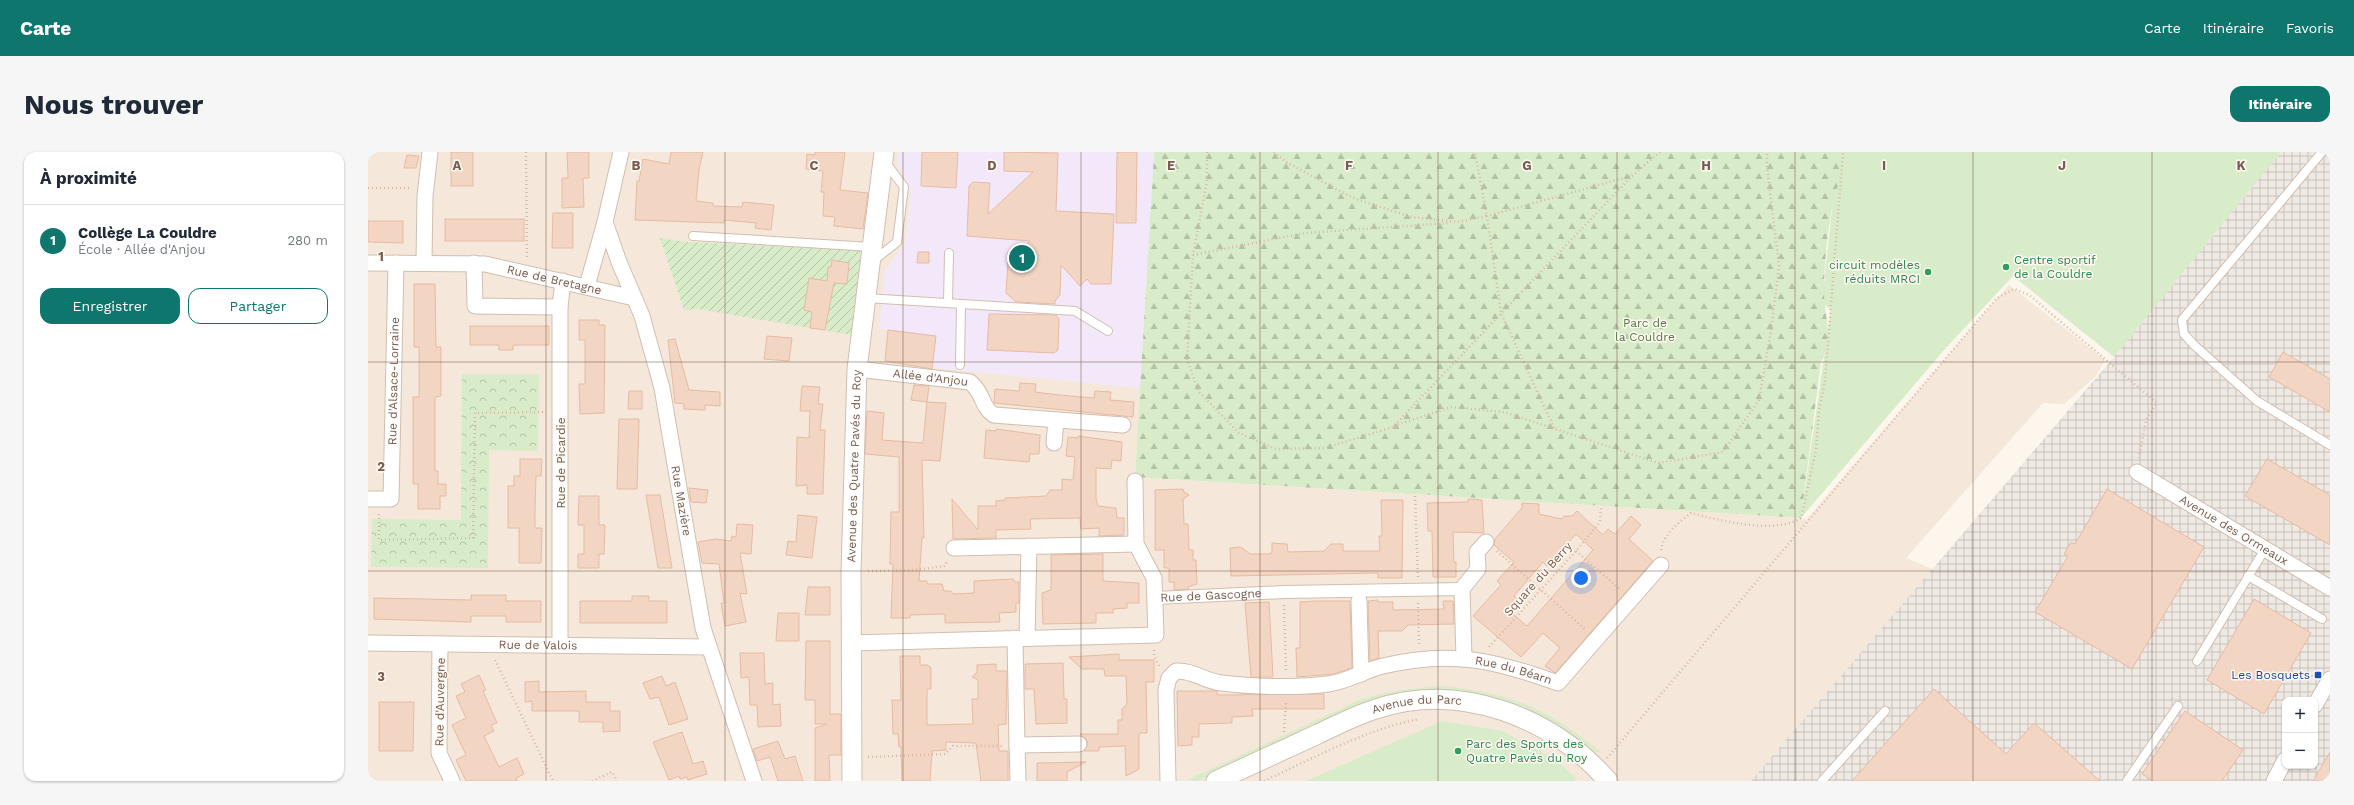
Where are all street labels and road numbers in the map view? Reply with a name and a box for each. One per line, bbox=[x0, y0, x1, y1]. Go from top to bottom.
street label: Rue de Bretagne bbox=[505, 262, 603, 297]
street label: Rue d'Alsace-Lorraine bbox=[385, 317, 402, 445]
street label: Allée d'Anjou bbox=[892, 366, 969, 389]
street label: Avenue des Quatre Pavés du Roy bbox=[844, 369, 864, 563]
street label: Rue de Picardie bbox=[554, 417, 568, 509]
street label: Rue Mazière bbox=[668, 464, 694, 537]
street label: Avenue des Ormeaux bbox=[2177, 492, 2291, 568]
street label: Square du Berry bbox=[1501, 538, 1575, 619]
street label: Rue de Gascogne bbox=[1160, 586, 1262, 605]
street label: Rue de Valois bbox=[499, 638, 577, 652]
street label: Rue du Béarn bbox=[1474, 653, 1554, 687]
street label: Rue d'Auvergne bbox=[432, 657, 448, 747]
street label: Avenue du Parc bbox=[1370, 692, 1463, 717]

